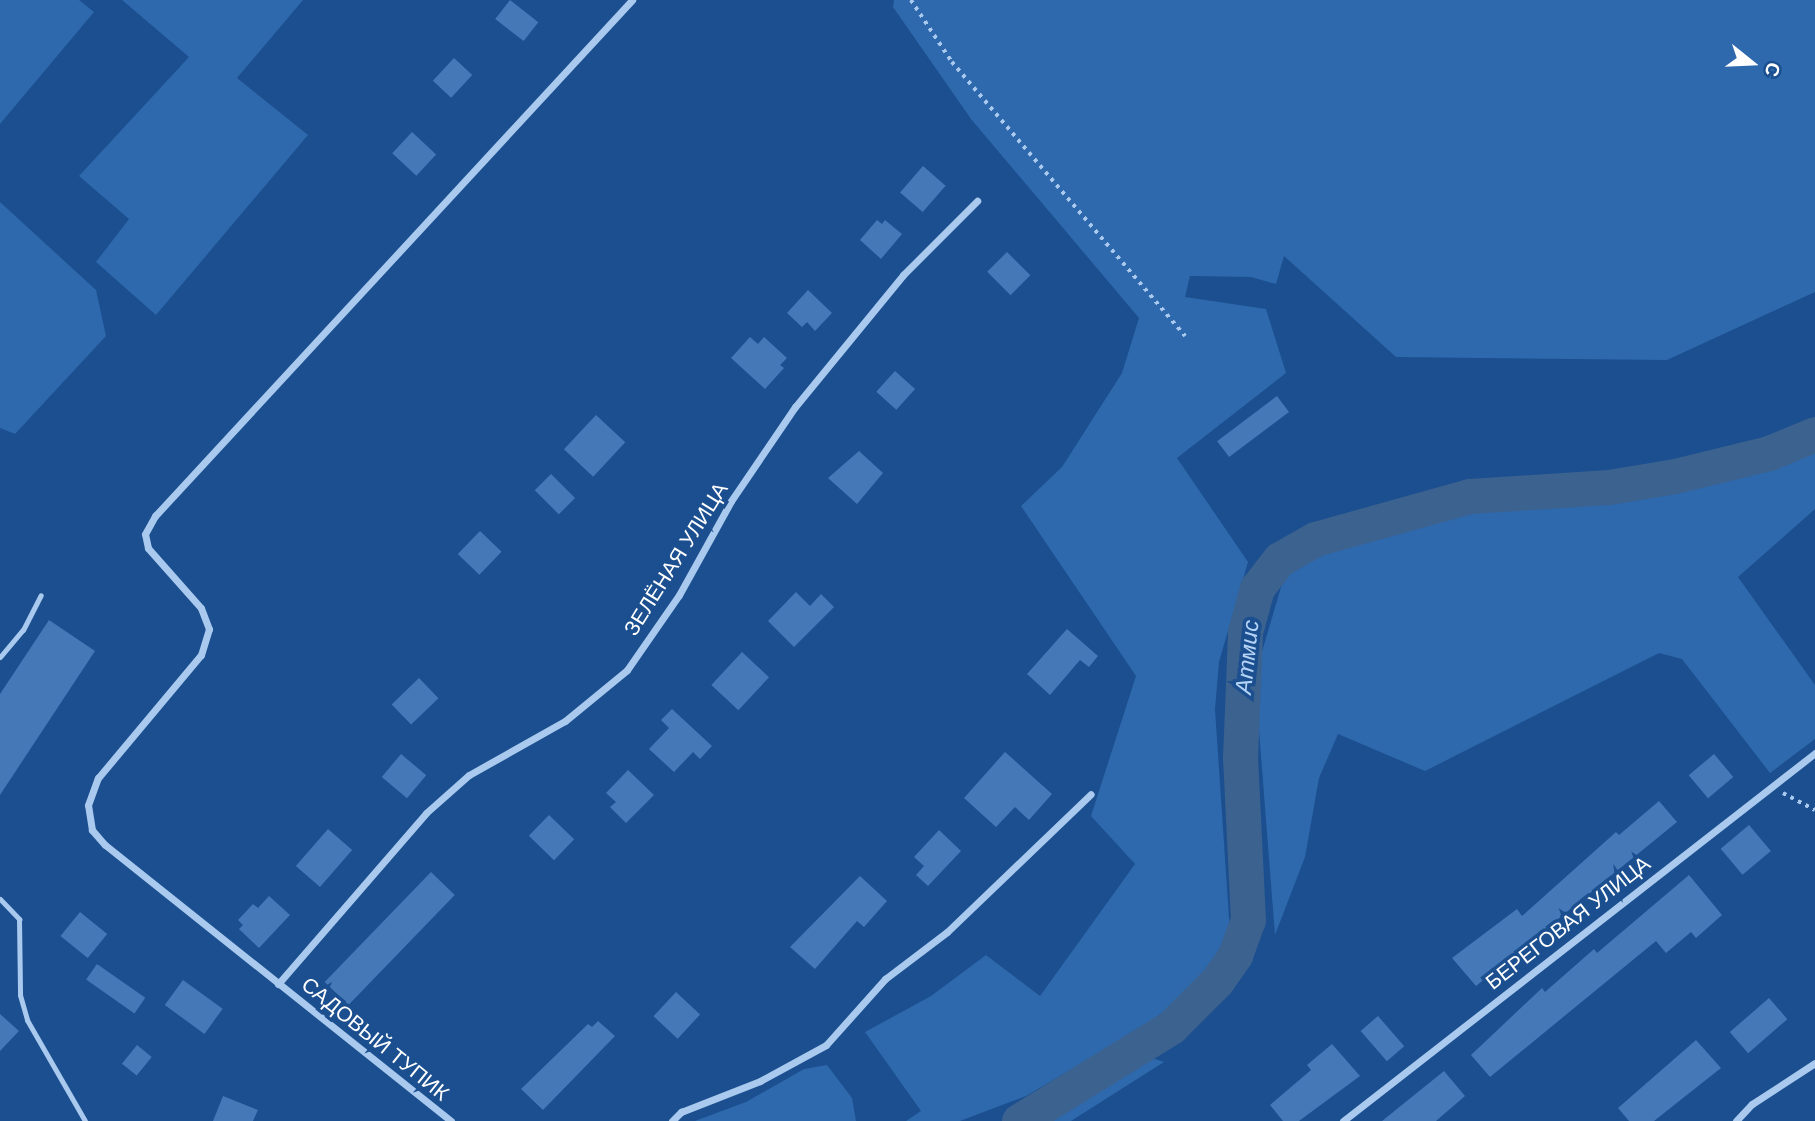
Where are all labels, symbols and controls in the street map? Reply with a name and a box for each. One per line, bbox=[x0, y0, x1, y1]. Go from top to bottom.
north arrow bbox=[1717, 28, 1787, 98]
text: С bbox=[1760, 60, 1785, 79]
street label: ЗЕЛЁНАЯ УЛИЦА bbox=[619, 478, 733, 640]
water label: Атмис bbox=[1229, 619, 1265, 695]
street label: БЕРЕГОВАЯ УЛИЦА bbox=[1481, 851, 1655, 995]
street label: САДОВЫЙ ТУПИК bbox=[296, 972, 454, 1106]

